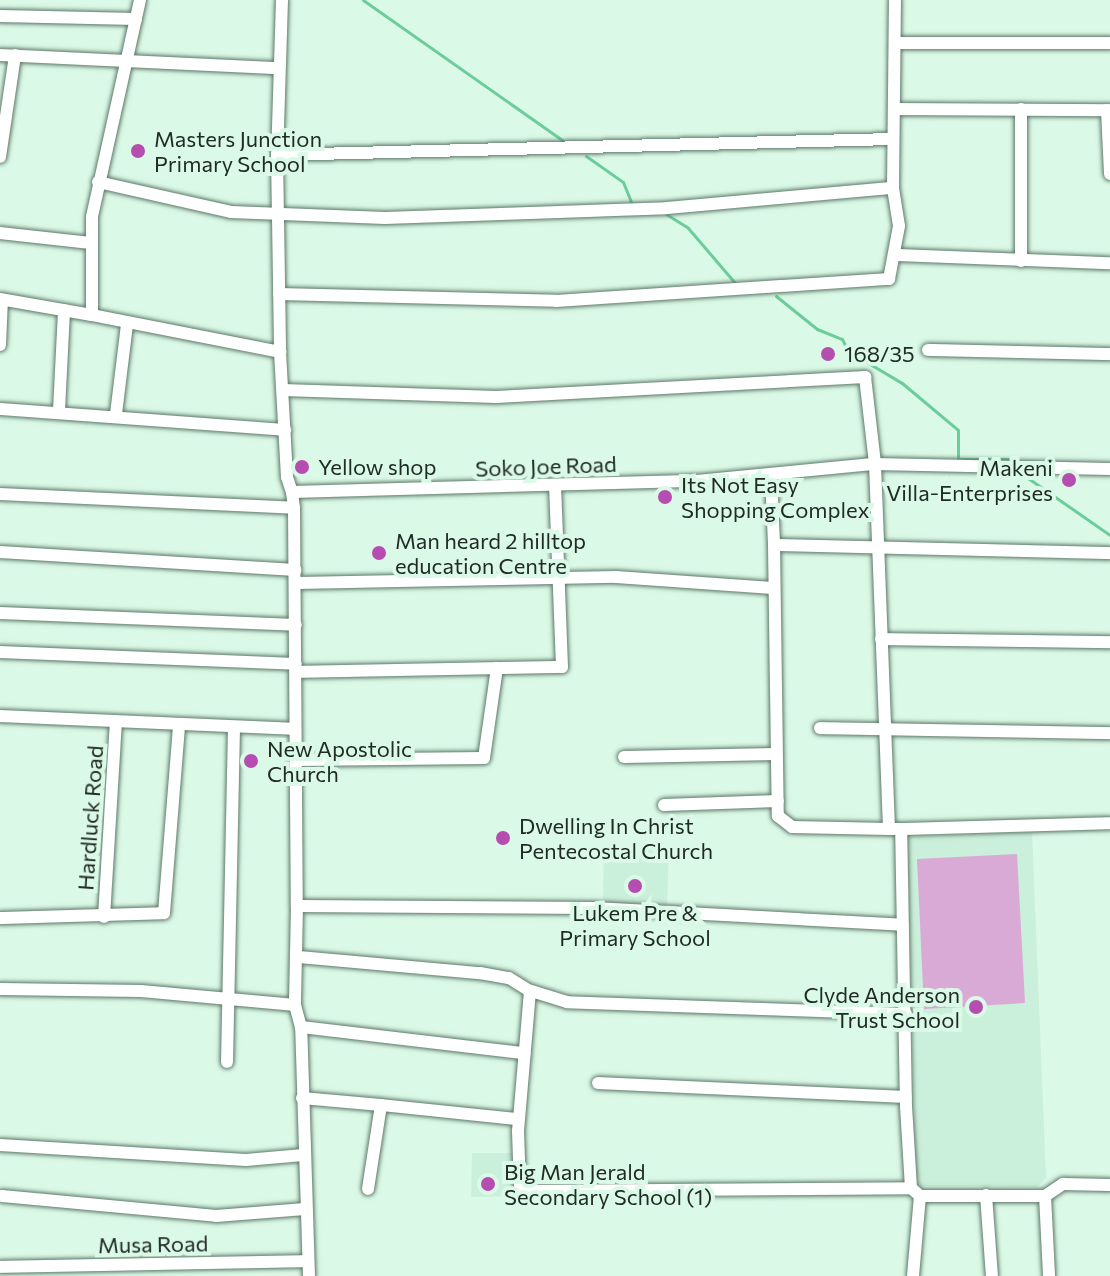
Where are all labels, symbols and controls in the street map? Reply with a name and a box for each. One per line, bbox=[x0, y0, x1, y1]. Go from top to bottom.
place label: Masters Junction Primary School bbox=[154, 125, 322, 176]
marker: Masters Junction Primary School bbox=[129, 142, 147, 160]
place label: 168/35 bbox=[844, 341, 915, 367]
marker: 168/35 bbox=[819, 345, 837, 363]
street label: Soko Joe Road bbox=[475, 450, 617, 482]
place label: Yellow shop bbox=[318, 454, 436, 480]
place label: Makeni Villa-Enterprises bbox=[886, 454, 1053, 506]
marker: Yellow shop bbox=[293, 458, 311, 476]
place label: Its Not Easy Shopping Complex bbox=[681, 471, 869, 522]
marker: Makeni Villa-Enterprises bbox=[1060, 471, 1078, 489]
marker: Its Not Easy Shopping Complex bbox=[656, 488, 674, 506]
place label: Man heard 2 hilltop education Centre bbox=[395, 527, 586, 578]
marker: Man heard 2 hilltop education Centre bbox=[370, 544, 388, 562]
place label: New Apostolic Church bbox=[267, 735, 412, 786]
street label: Hardluck Road bbox=[72, 745, 108, 891]
marker: New Apostolic Church bbox=[242, 752, 260, 770]
place label: Dwelling In Christ Pentecostal Church bbox=[519, 812, 713, 864]
marker: Dwelling In Christ Pentecostal Church bbox=[494, 829, 512, 847]
marker: Lukem Pre & Primary School bbox=[626, 877, 644, 895]
place label: Lukem Pre & Primary School bbox=[559, 899, 711, 950]
place label: Clyde Anderson Trust School bbox=[803, 981, 960, 1032]
marker: Clyde Anderson Trust School bbox=[967, 998, 985, 1016]
place label: Big Man Jerald Secondary School (1) bbox=[504, 1158, 712, 1210]
marker: Big Man Jerald Secondary School (1) bbox=[479, 1175, 497, 1193]
street label: Musa Road bbox=[98, 1230, 208, 1258]

